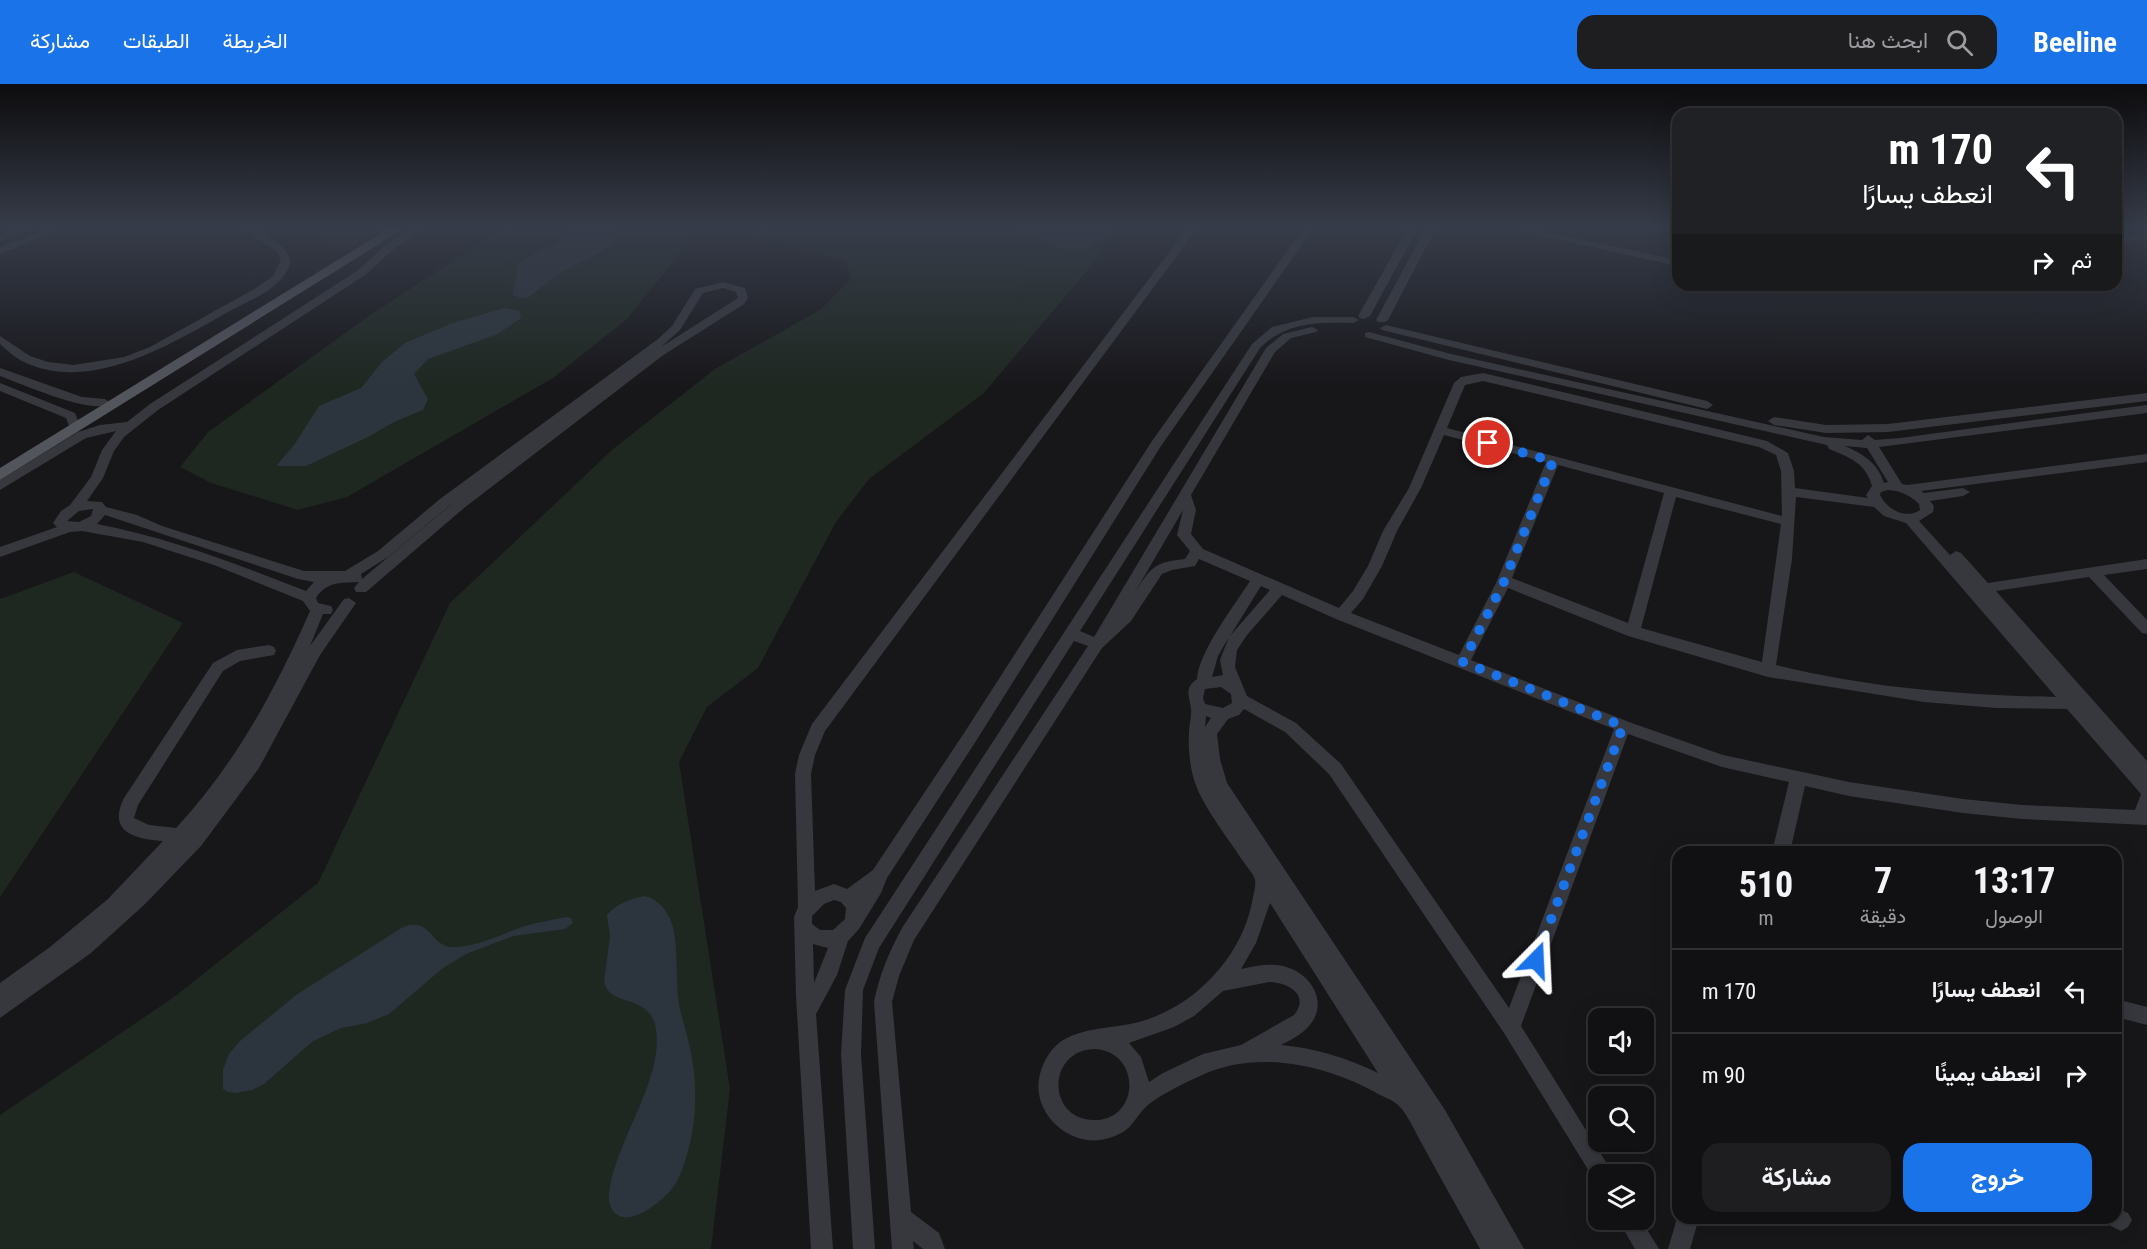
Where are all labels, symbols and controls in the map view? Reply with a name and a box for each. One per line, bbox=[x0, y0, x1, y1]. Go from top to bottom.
search box bbox=[1577, 15, 1997, 69]
icon: search bbox=[1943, 26, 1976, 59]
text: Beeline bbox=[2033, 26, 2117, 59]
text: ابحث هنا bbox=[1848, 28, 1928, 53]
text: مشاركة bbox=[30, 29, 90, 53]
text: الطبقات bbox=[123, 29, 190, 53]
text: الخريطة bbox=[223, 29, 288, 53]
text: 170 m bbox=[1888, 125, 1993, 174]
icon: left bbox=[2014, 132, 2092, 210]
text: انعطف يسارًا bbox=[1862, 178, 1993, 210]
icon: right bbox=[2026, 246, 2059, 279]
text: ثم bbox=[2071, 248, 2092, 273]
pin bbox=[1462, 417, 1513, 468]
icon: arrive bbox=[1471, 426, 1504, 459]
text: 7 bbox=[1874, 860, 1892, 902]
text: 13:17 bbox=[1973, 860, 2055, 902]
text: 510 bbox=[1739, 864, 1793, 906]
text: دقيقة bbox=[1860, 904, 1906, 928]
text: الوصول bbox=[1985, 904, 2043, 928]
text: m bbox=[1758, 906, 1773, 930]
position arrow bbox=[1504, 928, 1568, 992]
icon: left bbox=[2059, 975, 2092, 1008]
text: انعطف يسارًا bbox=[1932, 977, 2041, 1002]
text: 170 m bbox=[1702, 979, 1756, 1004]
map controls bbox=[1588, 1008, 1654, 1230]
button: sound bbox=[1588, 1008, 1654, 1074]
icon: right bbox=[2059, 1059, 2092, 1092]
text: انعطف يمينًا bbox=[1935, 1061, 2041, 1086]
text: 90 m bbox=[1702, 1063, 1745, 1088]
button: search bbox=[1588, 1086, 1654, 1152]
button: مشاركة bbox=[1702, 1143, 1891, 1212]
button: خروج bbox=[1903, 1143, 2092, 1212]
button: layers bbox=[1588, 1164, 1654, 1230]

